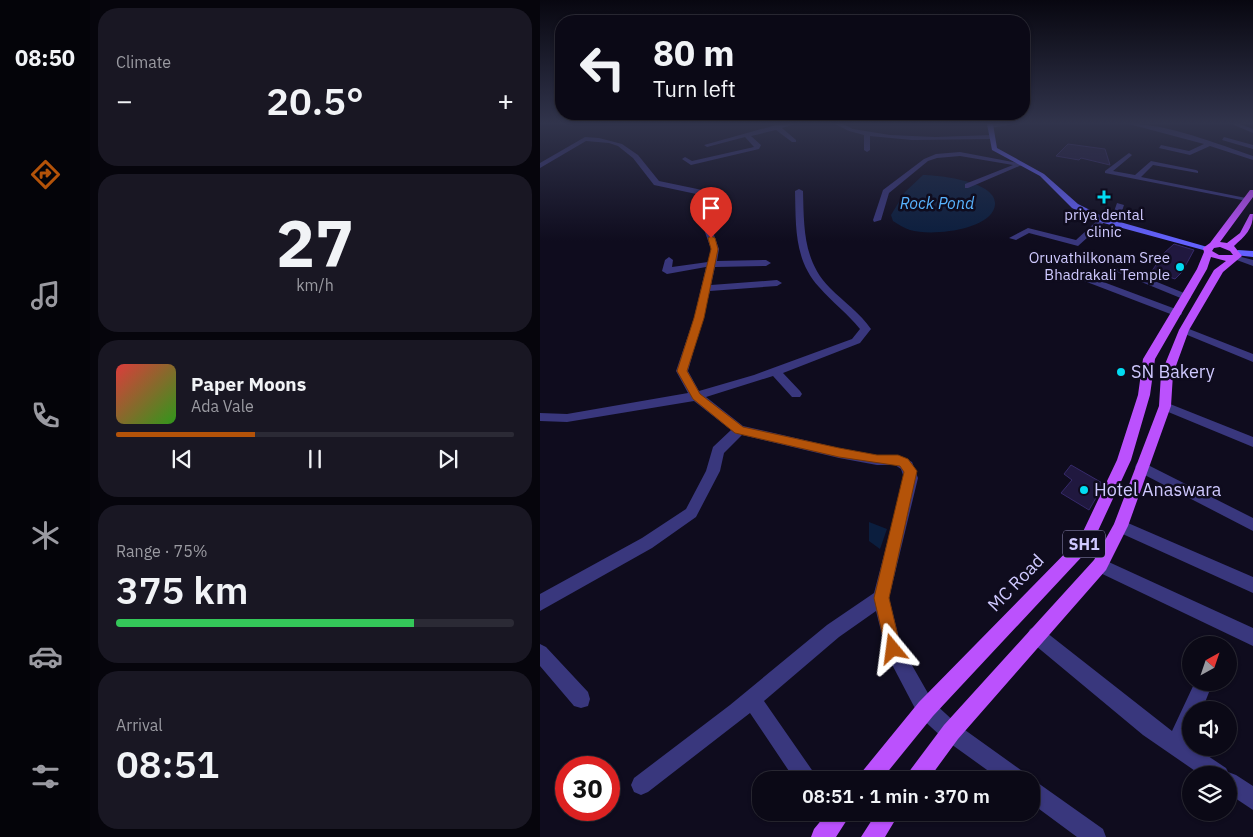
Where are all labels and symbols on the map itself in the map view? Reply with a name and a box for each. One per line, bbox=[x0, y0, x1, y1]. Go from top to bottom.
pin bbox=[690, 187, 732, 238]
marker: priya dental clinic bbox=[1097, 190, 1111, 204]
water label: Rock Pond bbox=[900, 193, 975, 213]
place label: priya dental clinic bbox=[1064, 205, 1144, 241]
place label: Oruvathilkonam Sree Bhadrakali Temple bbox=[1029, 248, 1170, 284]
marker: Oruvathilkonam Sree Bhadrakali Temple bbox=[1174, 261, 1186, 273]
place label: SN Bakery bbox=[1131, 360, 1215, 383]
marker: SN Bakery bbox=[1115, 366, 1127, 378]
place label: Hotel Anaswara bbox=[1094, 478, 1222, 501]
marker: Hotel Anaswara bbox=[1078, 484, 1090, 496]
road number: SH1 bbox=[1063, 530, 1105, 558]
street label: MC Road bbox=[983, 549, 1049, 616]
position arrow bbox=[866, 622, 918, 674]
north arrow bbox=[1182, 636, 1238, 691]
speed limit sign: 30 bbox=[555, 756, 620, 821]

